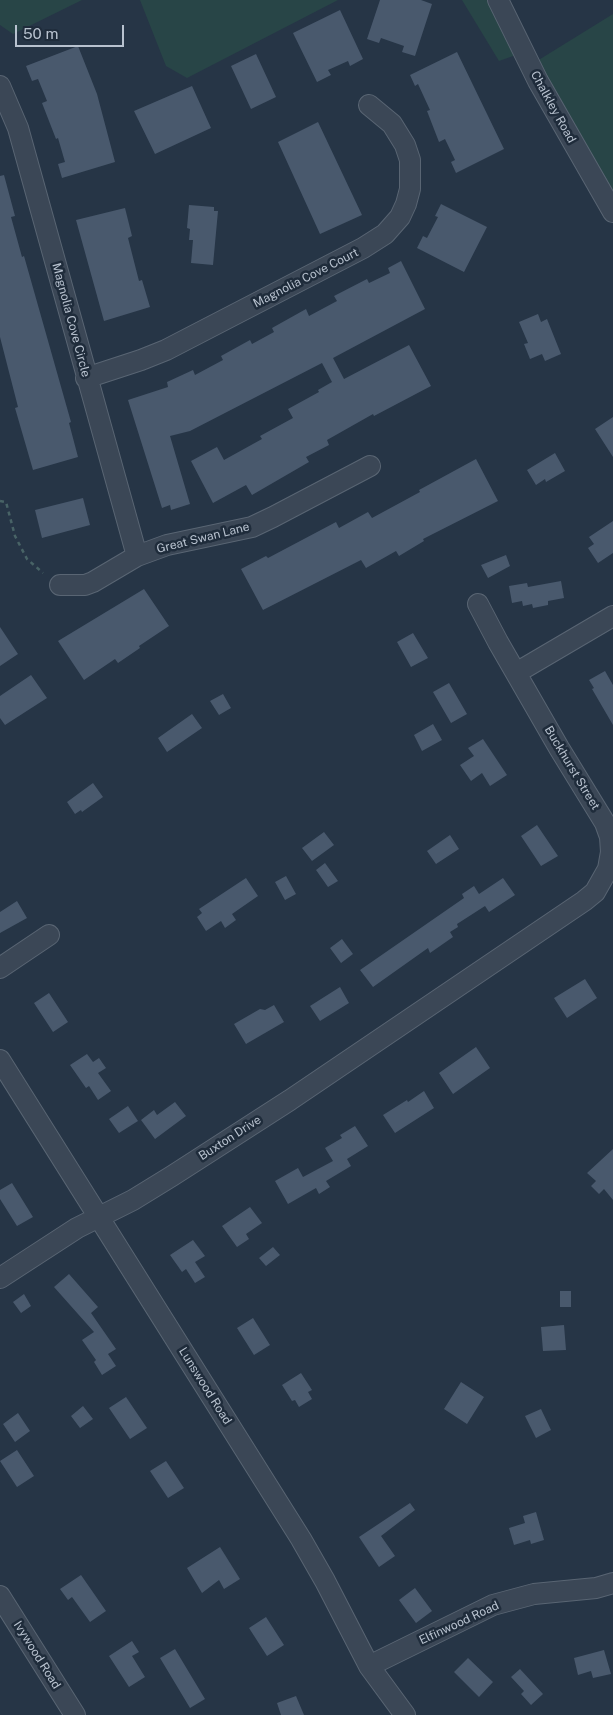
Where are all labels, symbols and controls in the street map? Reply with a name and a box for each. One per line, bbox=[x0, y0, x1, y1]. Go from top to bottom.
scale bar bbox=[18, 15, 126, 47]
text: 50 m bbox=[23, 25, 58, 42]
street label: Chalkley Road bbox=[527, 69, 579, 145]
street label: Magnolia Cove Court bbox=[251, 245, 361, 311]
street label: Magnolia Cove Circle bbox=[49, 261, 93, 379]
street label: Great Swan Lane bbox=[155, 520, 251, 556]
street label: Buckhurst Street bbox=[541, 723, 603, 813]
street label: Buxton Drive bbox=[196, 1113, 264, 1163]
street label: Lunswood Road bbox=[176, 1345, 234, 1427]
street label: Elfinwood Road bbox=[417, 1598, 501, 1648]
street label: Ivywood Road bbox=[10, 1618, 64, 1692]

